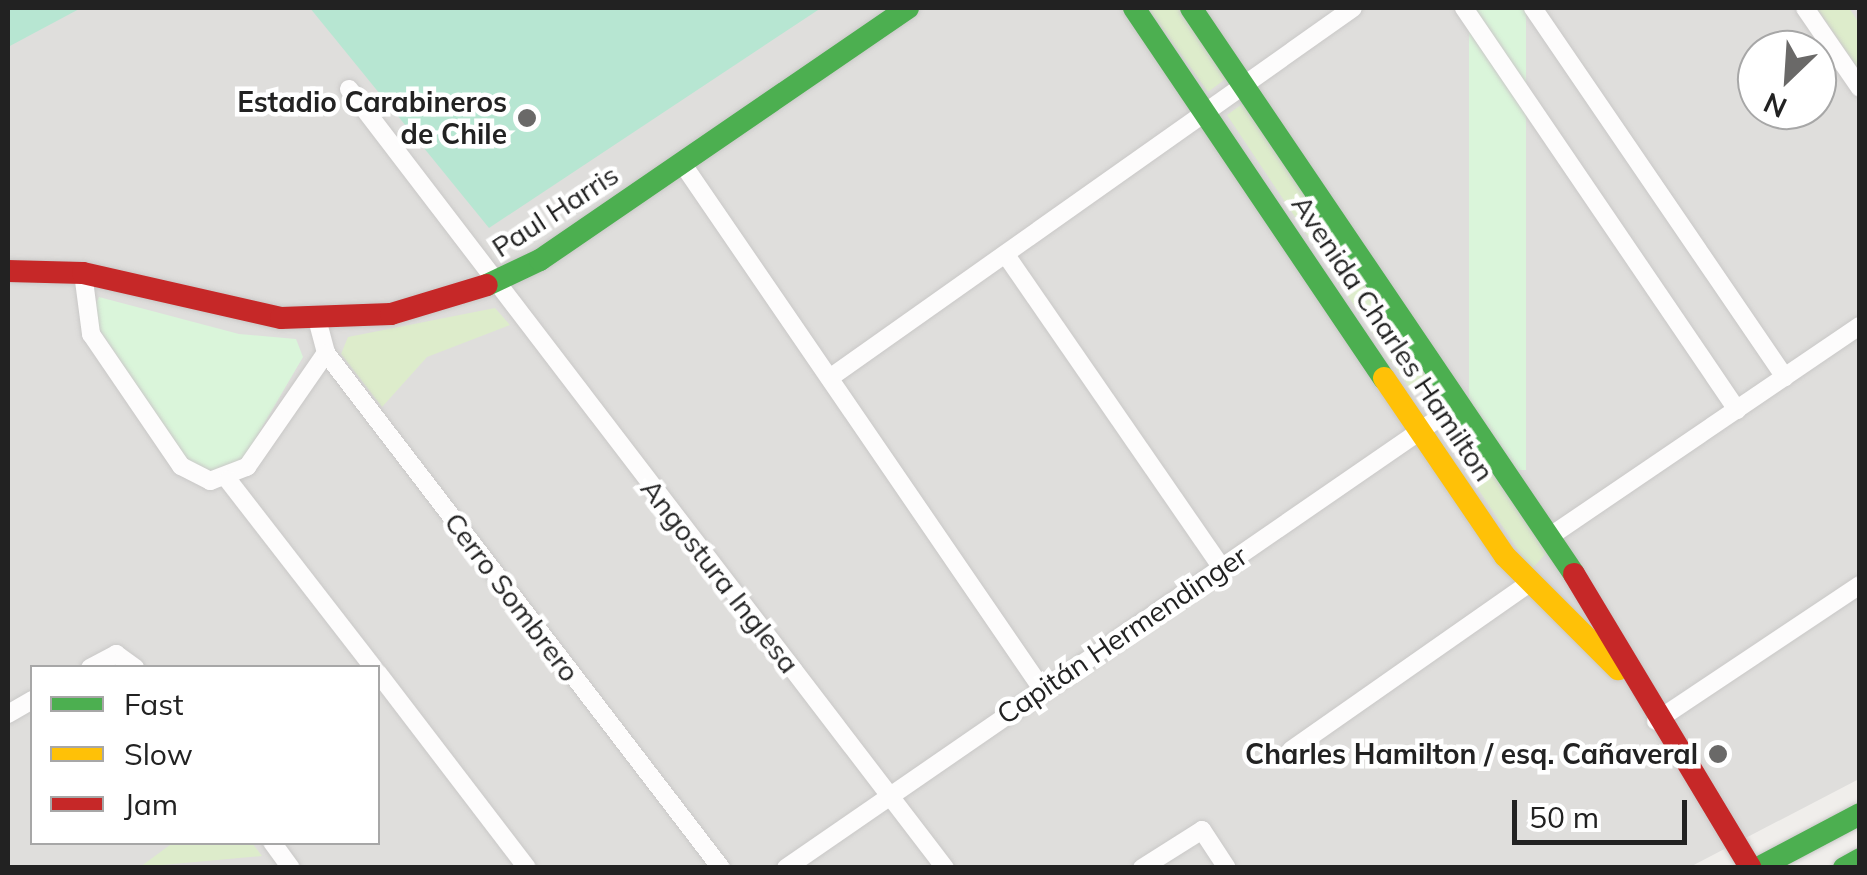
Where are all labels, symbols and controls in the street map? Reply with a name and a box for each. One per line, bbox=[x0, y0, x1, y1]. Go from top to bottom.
north arrow bbox=[1737, 30, 1837, 130]
place label: Estadio Carabineros de Chile bbox=[237, 85, 507, 151]
text: N bbox=[1758, 86, 1792, 126]
marker: Estadio Carabineros de Chile bbox=[516, 107, 538, 129]
street label: Paul Harris bbox=[486, 158, 624, 264]
street label: Avenida Charles Hamilton bbox=[1285, 189, 1501, 487]
street label: Angostura Inglesa bbox=[634, 472, 806, 680]
street label: Cerro Sombrero bbox=[438, 506, 586, 688]
street label: Capitán Hermendinger bbox=[991, 539, 1253, 731]
legend bbox=[30, 665, 380, 845]
text: Fast bbox=[124, 685, 184, 723]
text: Slow bbox=[124, 735, 193, 773]
place label: Charles Hamilton / esq. Cañaveral bbox=[1245, 737, 1698, 771]
marker: Charles Hamilton / esq. Cañaveral bbox=[1707, 743, 1729, 765]
scale bar bbox=[1517, 780, 1692, 842]
text: Jam bbox=[124, 785, 178, 823]
text: 50 m bbox=[1529, 798, 1599, 836]

